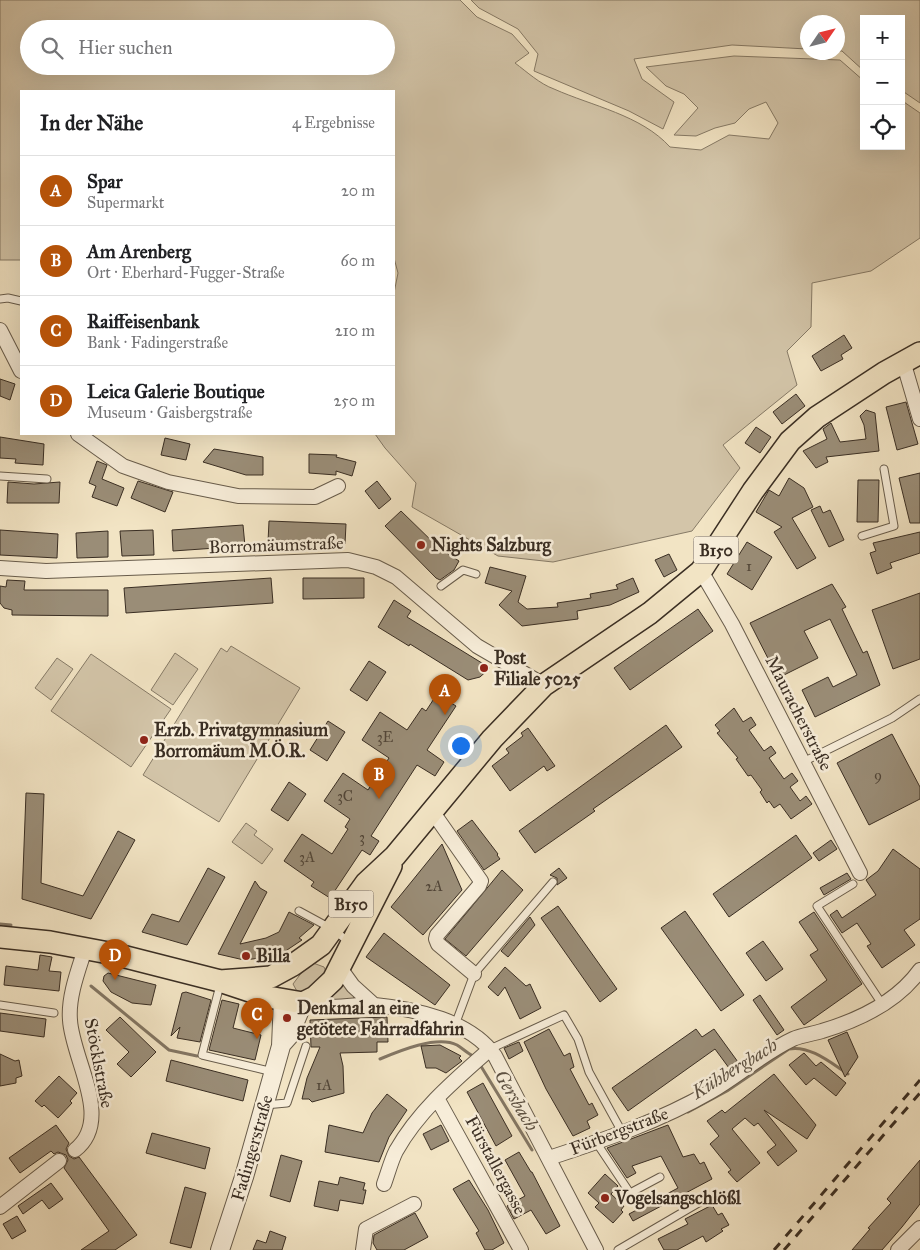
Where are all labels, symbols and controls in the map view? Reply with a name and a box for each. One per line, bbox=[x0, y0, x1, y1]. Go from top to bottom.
north arrow bbox=[800, 15, 845, 60]
map controls bbox=[860, 15, 905, 150]
button: + bbox=[860, 15, 905, 60]
search box bbox=[20, 20, 395, 75]
icon: search bbox=[38, 34, 66, 62]
text: Hier suchen bbox=[78, 36, 172, 59]
button: − bbox=[860, 60, 905, 105]
button: locate bbox=[860, 105, 905, 150]
text: In der Nähe bbox=[40, 110, 143, 136]
text: 4 Ergebnisse bbox=[292, 113, 375, 132]
text: Spar bbox=[87, 170, 123, 193]
text: A bbox=[51, 181, 61, 200]
text: 20 m bbox=[341, 181, 375, 200]
text: Supermarkt bbox=[87, 193, 165, 212]
text: Am Arenberg bbox=[87, 240, 191, 263]
text: B bbox=[51, 251, 61, 270]
text: 60 m bbox=[341, 251, 375, 270]
text: Ort · Eberhard-Fugger-Straße bbox=[87, 263, 285, 282]
text: Raiffeisenbank bbox=[87, 310, 200, 333]
text: C bbox=[51, 321, 61, 340]
text: 210 m bbox=[335, 321, 375, 340]
text: Bank · Fadingerstraße bbox=[87, 333, 228, 352]
text: Leica Galerie Boutique bbox=[87, 380, 265, 403]
text: D bbox=[50, 391, 62, 410]
text: 250 m bbox=[334, 391, 375, 410]
text: Museum · Gaisbergstraße bbox=[87, 403, 253, 422]
street label: Borromäumstraße bbox=[208, 532, 344, 558]
place label: Nights Salzburg bbox=[431, 534, 551, 557]
road number: B150 bbox=[694, 536, 738, 564]
marker: Nights Salzburg bbox=[415, 539, 427, 551]
house number: 1 bbox=[746, 557, 752, 575]
place label: Post Filiale 5025 bbox=[494, 647, 581, 690]
street label: Mauracherstraße bbox=[761, 652, 837, 774]
marker: Post Filiale 5025 bbox=[478, 662, 490, 674]
pin: A bbox=[429, 674, 461, 715]
place label: Erzb. Privatgymnasium Borromäum M.Ö.R. bbox=[154, 719, 329, 762]
house number: 3E bbox=[377, 728, 394, 746]
your location bbox=[448, 733, 474, 759]
marker: Erzb. Privatgymnasium Borromäum M.Ö.R. bbox=[138, 734, 150, 746]
pin: B bbox=[363, 758, 395, 799]
house number: 9 bbox=[874, 766, 882, 784]
house number: 3C bbox=[337, 787, 353, 805]
house number: 3 bbox=[359, 828, 365, 846]
house number: 3A bbox=[299, 848, 315, 866]
house number: 2A bbox=[425, 877, 443, 895]
road number: B150 bbox=[328, 891, 374, 918]
pin: D bbox=[99, 939, 131, 980]
place label: Billa bbox=[256, 945, 291, 967]
marker: Billa bbox=[240, 950, 252, 962]
place label: Denkmal an eine getötete Fahrradfahrin bbox=[297, 997, 465, 1041]
pin: C bbox=[241, 998, 273, 1039]
marker: Denkmal an eine getötete Fahrradfahrin bbox=[281, 1012, 293, 1024]
street label: Stöcklstraße bbox=[80, 1016, 118, 1110]
water label: Kühbergbach bbox=[686, 1033, 781, 1104]
water label: Gersbach bbox=[489, 1066, 544, 1135]
house number: 1A bbox=[316, 1076, 332, 1094]
street label: Fadingerstraße bbox=[226, 1092, 279, 1204]
street label: Fürbergstraße bbox=[567, 1102, 672, 1161]
street label: Fürstallergasse bbox=[460, 1112, 531, 1219]
place label: Vogelsangschlößl bbox=[614, 1187, 742, 1210]
marker: Vogelsangschlößl bbox=[599, 1192, 611, 1204]

